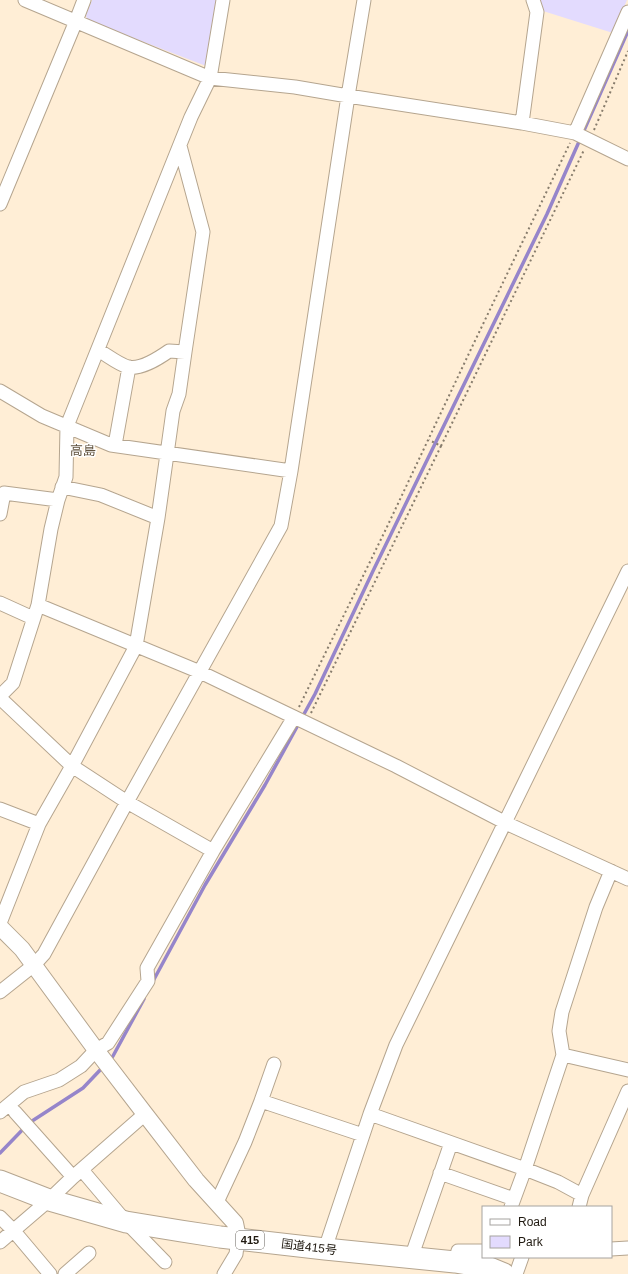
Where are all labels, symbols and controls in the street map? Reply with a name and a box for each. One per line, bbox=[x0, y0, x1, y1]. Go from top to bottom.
district label: 高島 bbox=[70, 443, 96, 458]
legend bbox=[482, 1206, 612, 1258]
text: Road bbox=[518, 1215, 547, 1229]
road number: 415 bbox=[236, 1231, 264, 1249]
text: Park bbox=[518, 1235, 544, 1249]
street label: 国道415号 bbox=[280, 1237, 338, 1257]

